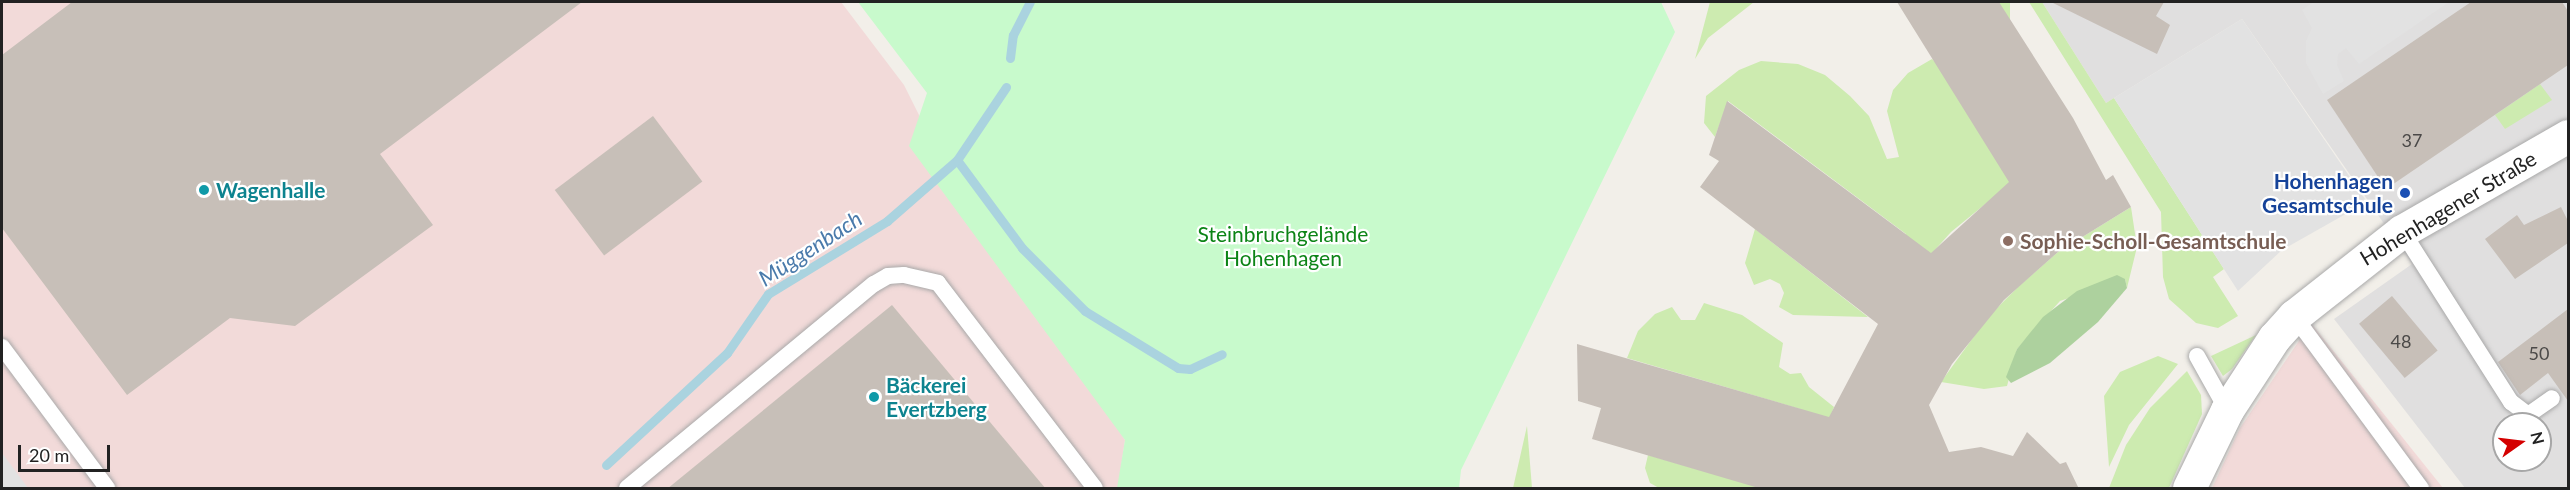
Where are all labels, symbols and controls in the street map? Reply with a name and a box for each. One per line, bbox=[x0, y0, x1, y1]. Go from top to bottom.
house number: 37 bbox=[2402, 129, 2422, 151]
street label: Hohenhagener Straße bbox=[2355, 145, 2541, 271]
place label: Hohenhagen Gesamtschule bbox=[2262, 168, 2393, 218]
place label: Wagenhalle bbox=[216, 177, 326, 203]
marker: Wagenhalle bbox=[197, 183, 211, 197]
marker: Hohenhagen Gesamtschule bbox=[2398, 186, 2412, 200]
water label: Müggenbach bbox=[753, 205, 867, 291]
park label: Steinbruchgelände Hohenhagen bbox=[1198, 221, 1368, 271]
place label: Sophie-Scholl-Gesamtschule bbox=[2020, 228, 2286, 254]
marker: Sophie-Scholl-Gesamtschule bbox=[2001, 234, 2015, 248]
house number: 48 bbox=[2391, 330, 2411, 352]
house number: 50 bbox=[2529, 342, 2549, 364]
place label: Bäckerei Evertzberg bbox=[886, 372, 987, 422]
marker: Bäckerei Evertzberg bbox=[867, 390, 881, 404]
north arrow bbox=[2492, 412, 2552, 472]
text: N bbox=[2527, 430, 2549, 446]
scale bar bbox=[21, 433, 112, 471]
text: 20 m bbox=[29, 444, 69, 466]

